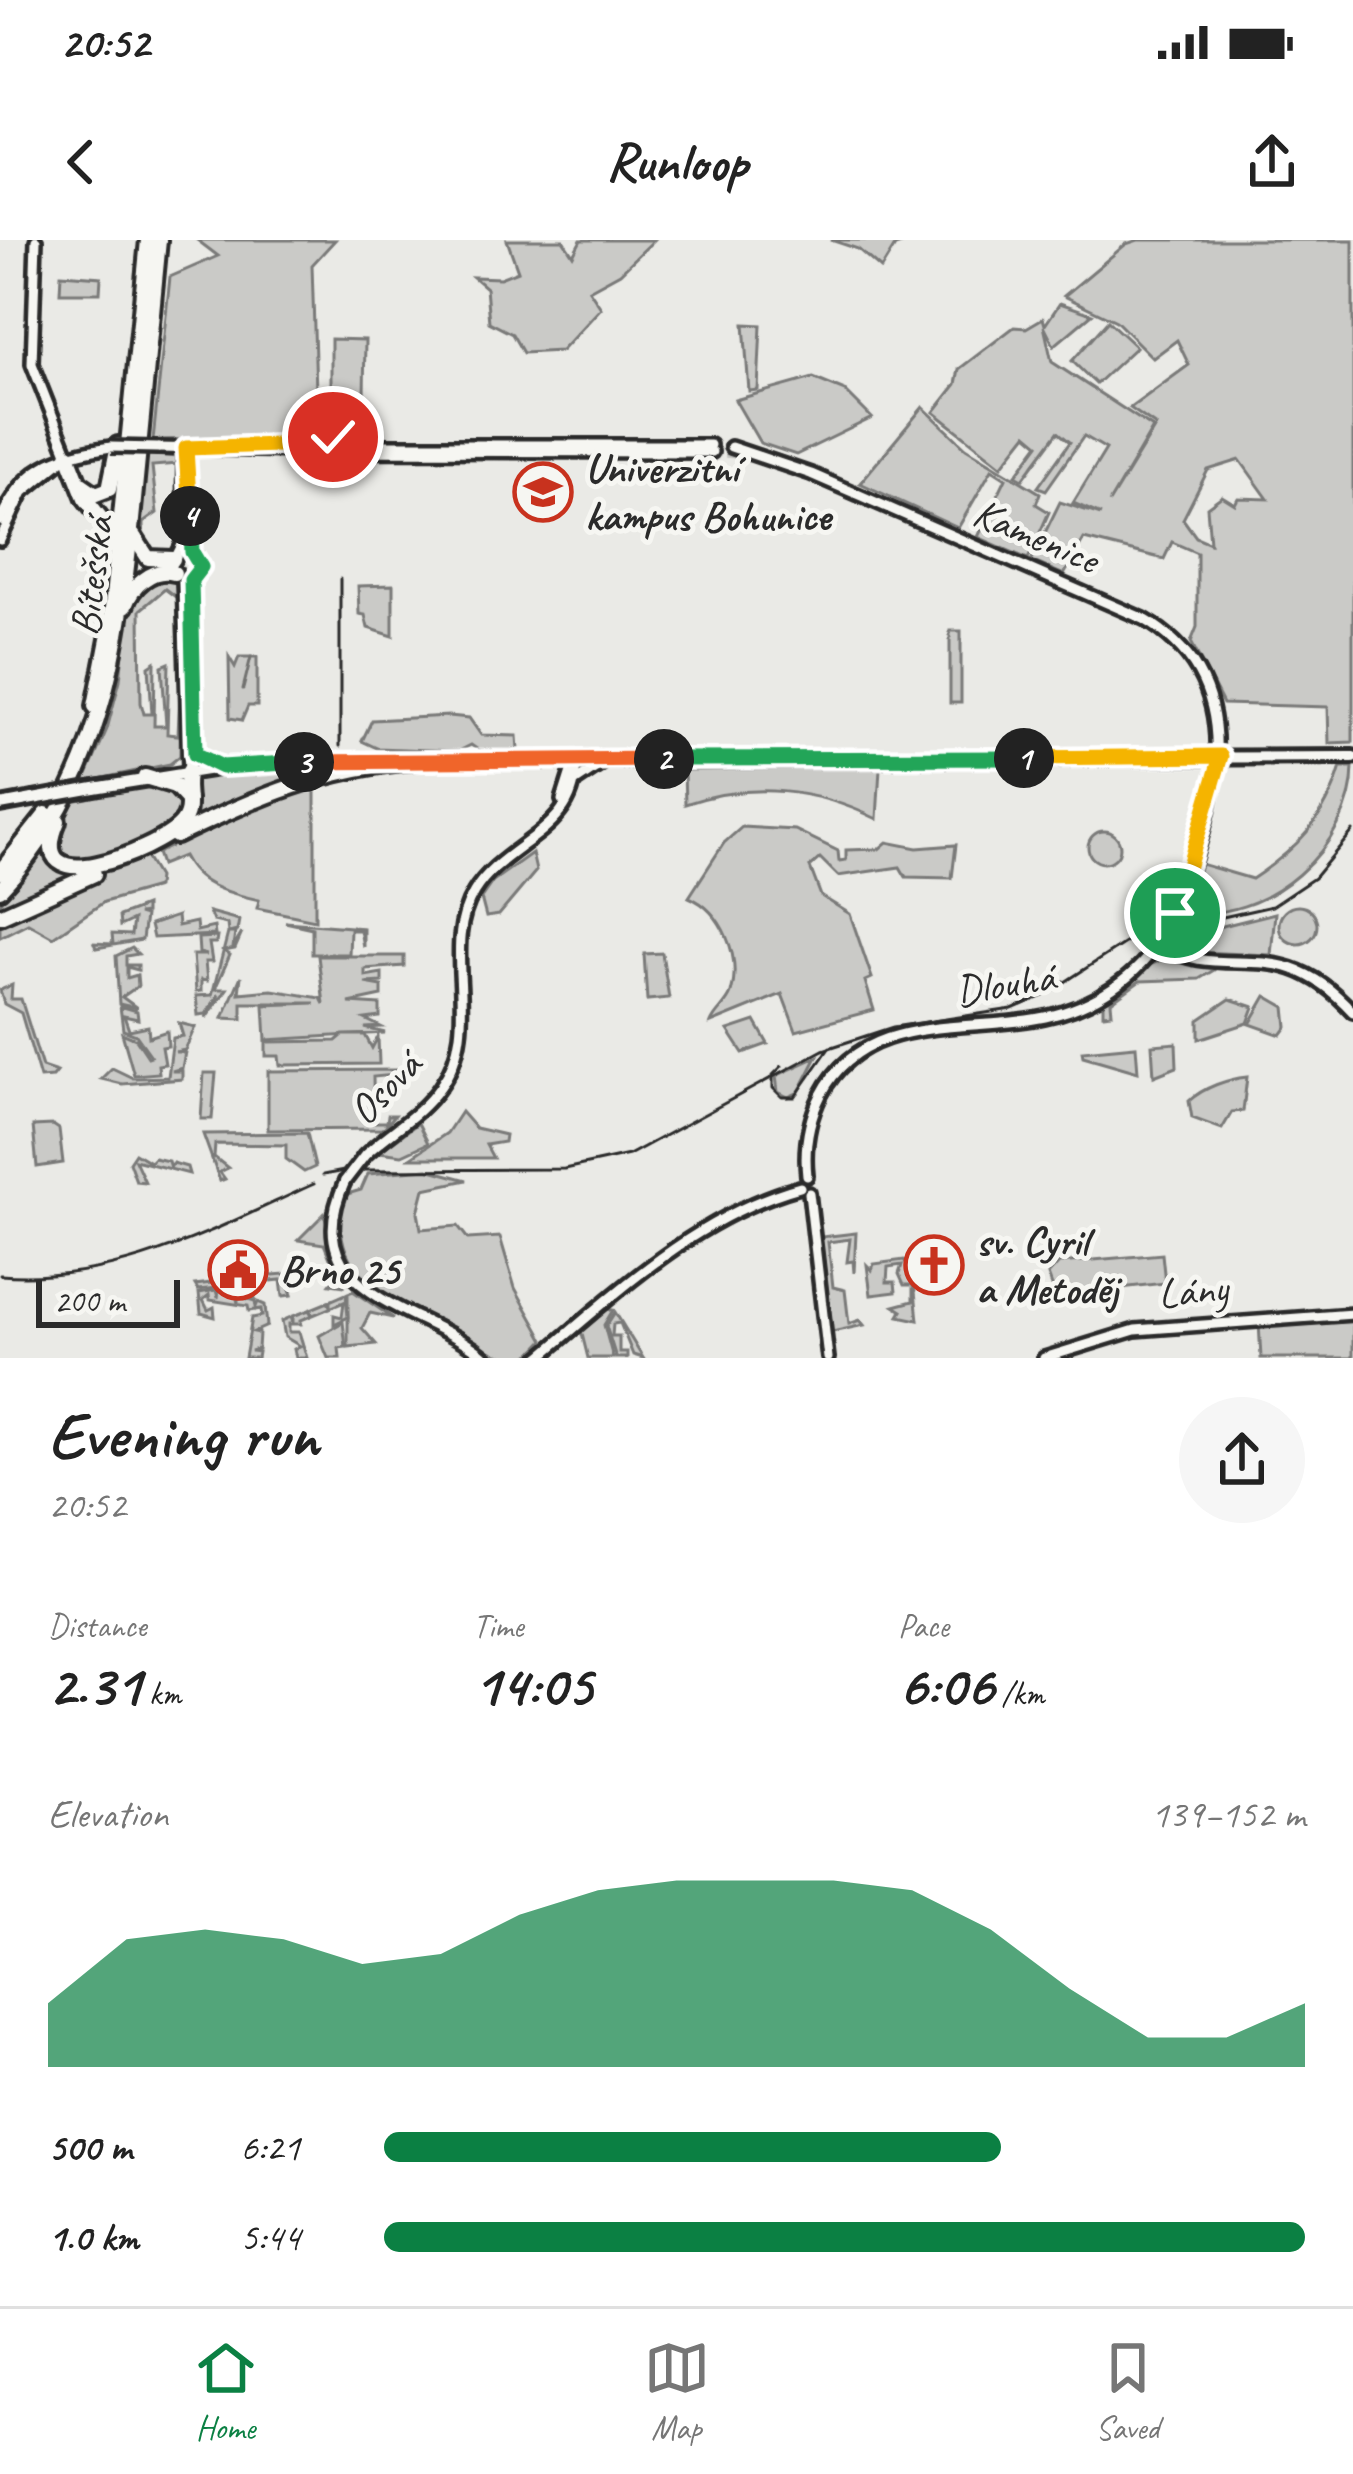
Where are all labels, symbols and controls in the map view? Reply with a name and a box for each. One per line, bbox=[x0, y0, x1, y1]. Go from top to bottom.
text: 20:52 bbox=[60, 14, 149, 71]
text: Runloop bbox=[606, 128, 747, 196]
icon: back bbox=[48, 129, 114, 195]
icon: share bbox=[1239, 129, 1305, 195]
pin bbox=[282, 386, 384, 488]
icon: check bbox=[300, 404, 366, 470]
place label: Univerzitní kampus Bohunice bbox=[585, 442, 833, 543]
school or university icon: Univerzitní kampus Bohunice bbox=[512, 461, 574, 523]
pin: 4 bbox=[160, 486, 220, 546]
street label: Kamenice bbox=[965, 486, 1110, 587]
text: 4 bbox=[183, 495, 197, 537]
street label: Bítešská bbox=[58, 510, 126, 639]
pin: 1 bbox=[994, 728, 1054, 788]
pin: 2 bbox=[634, 729, 694, 789]
pin: 3 bbox=[274, 732, 334, 792]
text: 1 bbox=[1017, 737, 1031, 779]
text: 2 bbox=[657, 738, 671, 780]
text: 3 bbox=[297, 741, 311, 783]
pin bbox=[1124, 862, 1226, 964]
icon: arrive bbox=[1142, 880, 1208, 946]
street label: Dlouhá bbox=[952, 949, 1062, 1018]
street label: Osová bbox=[337, 1037, 435, 1136]
place label: sv. Cyril a Metoděj bbox=[976, 1215, 1123, 1316]
church icon: sv. Cyril a Metoděj bbox=[903, 1234, 965, 1296]
public building icon: Brno 25 bbox=[207, 1239, 269, 1301]
place label: Brno 25 bbox=[280, 1244, 403, 1297]
street label: Lány bbox=[1156, 1261, 1233, 1320]
scale bar bbox=[36, 1274, 180, 1327]
text: 200 m bbox=[54, 1280, 125, 1322]
text: Evening run bbox=[48, 1394, 318, 1477]
button: share bbox=[1179, 1397, 1305, 1523]
text: 20:52 bbox=[48, 1481, 126, 1530]
text: Distance bbox=[48, 1605, 146, 1647]
text: Time bbox=[473, 1605, 524, 1647]
text: Pace bbox=[898, 1605, 949, 1647]
text: 2.31 bbox=[48, 1647, 141, 1723]
text: 14:05 bbox=[473, 1647, 592, 1723]
text: 6:06 bbox=[898, 1647, 993, 1723]
text: km bbox=[141, 1673, 181, 1715]
text: /km bbox=[993, 1673, 1045, 1715]
text: Elevation bbox=[48, 1790, 168, 1839]
text: 139–152 m bbox=[1151, 1790, 1305, 1839]
text: 500 m bbox=[48, 2123, 132, 2172]
text: 6:21 bbox=[240, 2123, 300, 2172]
text: 1.0 km bbox=[48, 2213, 139, 2262]
text: 5:44 bbox=[240, 2213, 300, 2262]
tab: Home bbox=[193, 2335, 259, 2449]
tab: Map bbox=[644, 2335, 710, 2449]
tab: Saved bbox=[1095, 2335, 1161, 2449]

